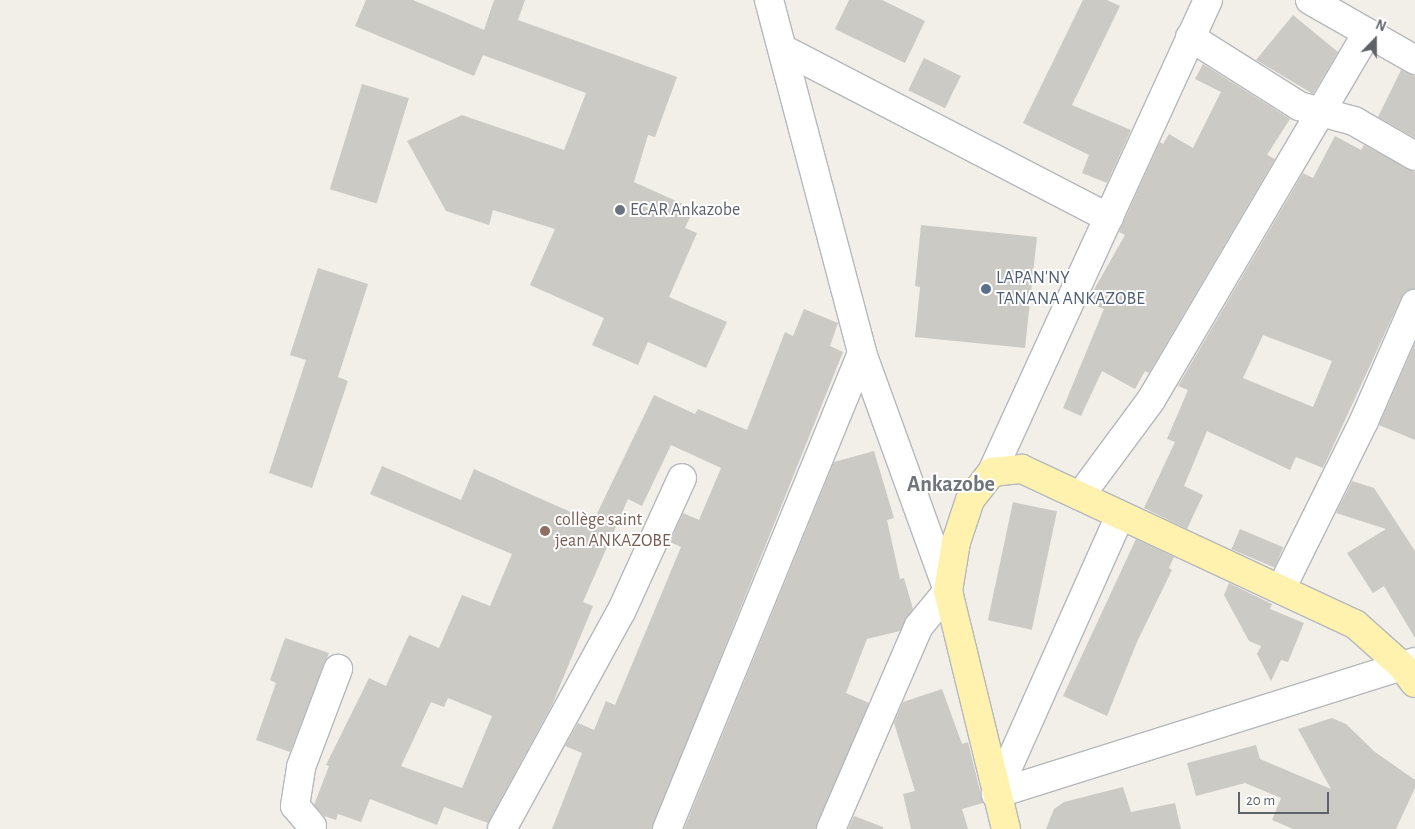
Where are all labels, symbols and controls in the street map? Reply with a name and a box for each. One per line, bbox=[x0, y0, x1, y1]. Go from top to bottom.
north arrow bbox=[1350, 15, 1400, 65]
text: N bbox=[1373, 18, 1388, 34]
place label: ECAR Ankazobe bbox=[630, 199, 740, 221]
marker: ECAR Ankazobe bbox=[614, 204, 626, 216]
place label: LAPAN'NY TANANA ANKAZOBE bbox=[996, 268, 1145, 310]
marker: LAPAN'NY TANANA ANKAZOBE bbox=[980, 283, 992, 295]
district label: Ankazobe bbox=[907, 472, 995, 498]
place label: collège saint jean ANKAZOBE bbox=[555, 510, 671, 552]
marker: collège saint jean ANKAZOBE bbox=[539, 525, 551, 537]
scale bar bbox=[1240, 782, 1331, 814]
text: 20 m bbox=[1246, 793, 1275, 808]

